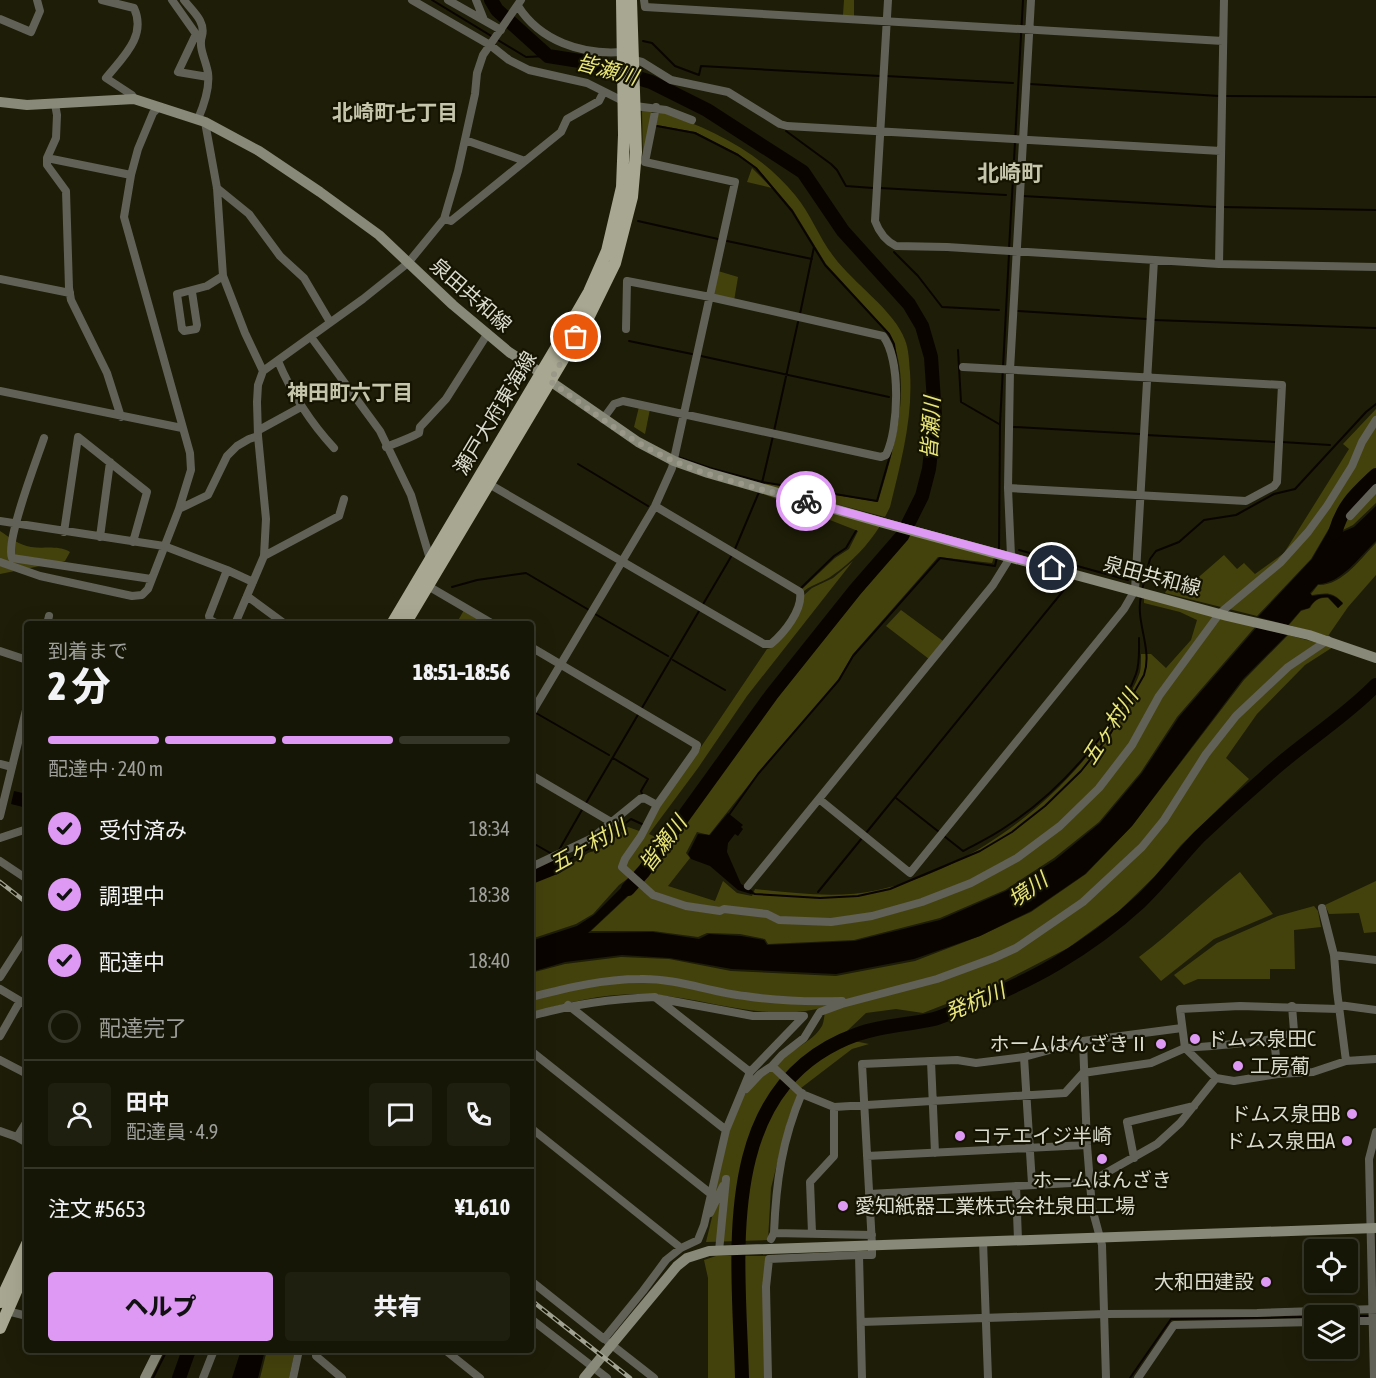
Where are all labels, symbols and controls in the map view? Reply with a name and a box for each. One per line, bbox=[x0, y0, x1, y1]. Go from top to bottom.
water label: 皆瀬川 bbox=[574, 49, 643, 89]
district label: 北崎町七丁目 bbox=[332, 100, 458, 124]
district label: 北崎町 bbox=[977, 160, 1043, 186]
street label: 泉田共和線 bbox=[426, 253, 517, 336]
pin bbox=[550, 311, 601, 362]
icon: bag bbox=[559, 320, 592, 353]
street label: 瀬戸大府東海線 bbox=[449, 347, 540, 479]
district label: 神田町六丁目 bbox=[287, 380, 413, 404]
water label: 皆瀬川 bbox=[916, 394, 944, 460]
courier bbox=[776, 471, 836, 531]
icon: bike bbox=[790, 485, 823, 518]
pin bbox=[1026, 542, 1077, 593]
icon: home bbox=[1035, 551, 1068, 584]
street label: 泉田共和線 bbox=[1101, 551, 1203, 600]
text: 到着まで bbox=[48, 639, 128, 662]
text: 18:51–18:56 bbox=[413, 659, 510, 685]
text: 2 分 bbox=[48, 664, 111, 708]
water label: 五ヶ村川 bbox=[1076, 683, 1143, 768]
text: 配達中 · 240 m bbox=[48, 757, 163, 780]
water label: 皆瀬川 bbox=[634, 809, 692, 876]
icon: check bbox=[48, 812, 81, 845]
water label: 五ヶ村川 bbox=[545, 813, 632, 876]
text: 受付済み bbox=[99, 817, 187, 843]
text: 18:34 bbox=[469, 817, 510, 840]
water label: 境川 bbox=[1003, 866, 1053, 911]
icon: check bbox=[48, 878, 81, 911]
text: 調理中 bbox=[99, 883, 165, 909]
text: 18:38 bbox=[469, 883, 510, 906]
icon: check bbox=[48, 944, 81, 977]
text: 配達中 bbox=[99, 949, 165, 975]
text: 18:40 bbox=[469, 949, 510, 972]
water label: 発杭川 bbox=[941, 977, 1010, 1024]
text: 配達完了 bbox=[99, 1015, 187, 1041]
place label: ドムス泉田C bbox=[1207, 1027, 1316, 1050]
place label: ホームはんざきⅡ bbox=[990, 1032, 1149, 1055]
marker: ドムス泉田C bbox=[1188, 1032, 1202, 1046]
marker: ホームはんざきⅡ bbox=[1154, 1037, 1168, 1051]
place label: 工房葡 bbox=[1250, 1054, 1310, 1077]
marker: 工房葡 bbox=[1231, 1059, 1245, 1073]
button: person bbox=[48, 1083, 111, 1146]
button: chat bbox=[369, 1083, 432, 1146]
button: phone bbox=[447, 1083, 510, 1146]
text: 田中 bbox=[126, 1089, 170, 1115]
place label: ドムス泉田B bbox=[1231, 1102, 1341, 1125]
marker: ドムス泉田B bbox=[1345, 1107, 1359, 1121]
text: 配達員 · 4.9 bbox=[126, 1120, 218, 1143]
place label: コテエイジ半崎 bbox=[972, 1124, 1112, 1147]
marker: コテエイジ半崎 bbox=[953, 1129, 967, 1143]
place label: ドムス泉田A bbox=[1225, 1129, 1335, 1152]
marker: ドムス泉田A bbox=[1340, 1134, 1354, 1148]
marker: ホームはんざき bbox=[1095, 1152, 1109, 1166]
place label: ホームはんざき bbox=[1032, 1168, 1172, 1191]
text: ¥1,610 bbox=[455, 1194, 510, 1220]
place label: 愛知紙器工業株式会社泉田工場 bbox=[855, 1194, 1135, 1217]
text: 注文 #5653 bbox=[48, 1196, 146, 1222]
marker: 愛知紙器工業株式会社泉田工場 bbox=[836, 1199, 850, 1213]
map controls bbox=[1304, 1239, 1358, 1359]
button: locate bbox=[1304, 1239, 1358, 1293]
place label: 大和田建設 bbox=[1154, 1270, 1254, 1293]
button: ヘルプ bbox=[48, 1272, 273, 1341]
button: 共有 bbox=[285, 1272, 510, 1341]
marker: 大和田建設 bbox=[1259, 1275, 1273, 1289]
button: layers bbox=[1304, 1305, 1358, 1359]

